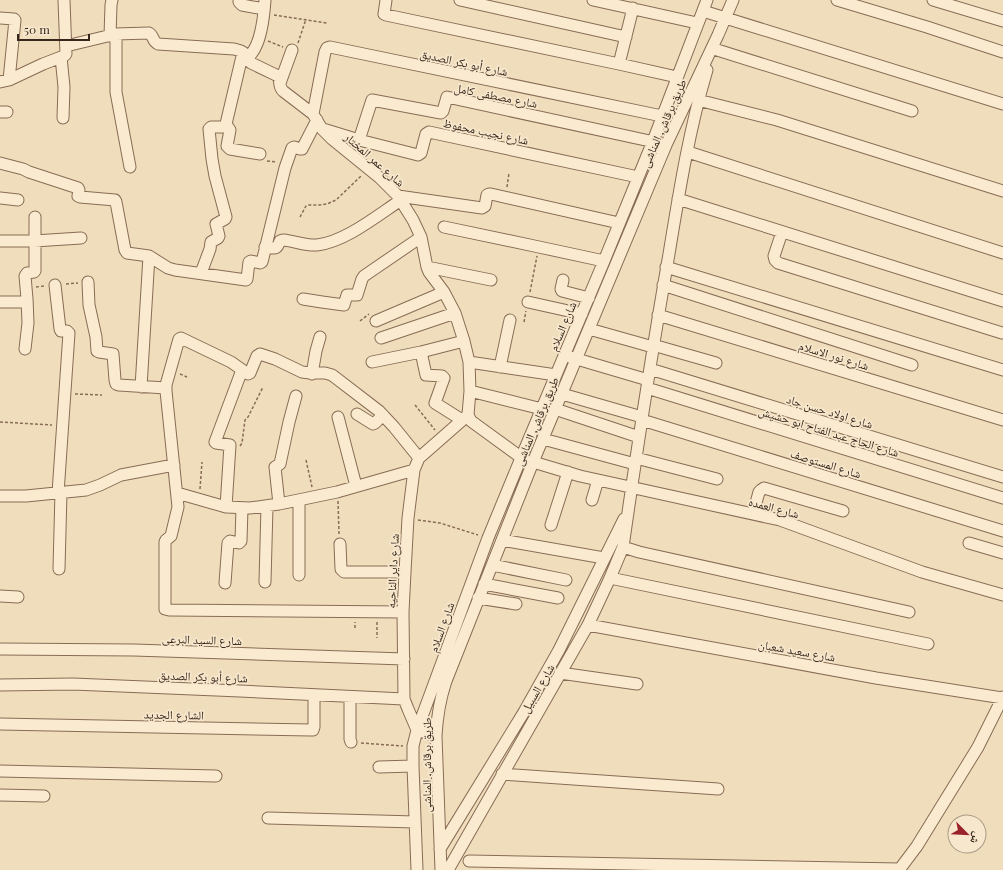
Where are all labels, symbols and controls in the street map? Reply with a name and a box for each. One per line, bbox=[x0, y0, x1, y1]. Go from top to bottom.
scale bar bbox=[18, 16, 89, 42]
text: 50 m bbox=[24, 21, 50, 37]
street label: شارع أبو بكر الصديق bbox=[418, 45, 510, 80]
street label: طريق برقاش, المناشى bbox=[636, 76, 690, 170]
street label: شارع مصطفى كامل bbox=[453, 79, 539, 112]
street label: شارع نجيب محفوظ bbox=[441, 114, 530, 149]
street label: شارع عمر المختار bbox=[340, 128, 409, 190]
street label: شارع السلام bbox=[544, 299, 581, 354]
street label: شارع نور الاسلام bbox=[797, 337, 871, 374]
street label: طريق برقاش, المناشى bbox=[510, 374, 562, 468]
street label: شارع اولاد حسن جاد bbox=[784, 390, 875, 433]
street label: شارع الحاج عبد الفتاح ابو حشيش bbox=[757, 402, 901, 461]
street label: شارع المستوصف bbox=[788, 445, 863, 482]
street label: شارع العمده bbox=[747, 493, 801, 522]
street label: شارع داير الناحيه bbox=[382, 533, 403, 609]
street label: شارع السلام bbox=[425, 600, 458, 655]
street label: شارع السيد البرعى bbox=[162, 630, 242, 649]
street label: شارع سعيد شعبان bbox=[757, 635, 837, 666]
street label: شارع السبيل bbox=[517, 660, 558, 716]
street label: شارع أبو بكر الصديق bbox=[158, 666, 248, 687]
street label: الشارع الجديد bbox=[144, 705, 204, 724]
street label: طريق برقاش, المناشى bbox=[418, 717, 434, 813]
north arrow bbox=[947, 814, 987, 854]
text: ش bbox=[966, 829, 986, 847]

